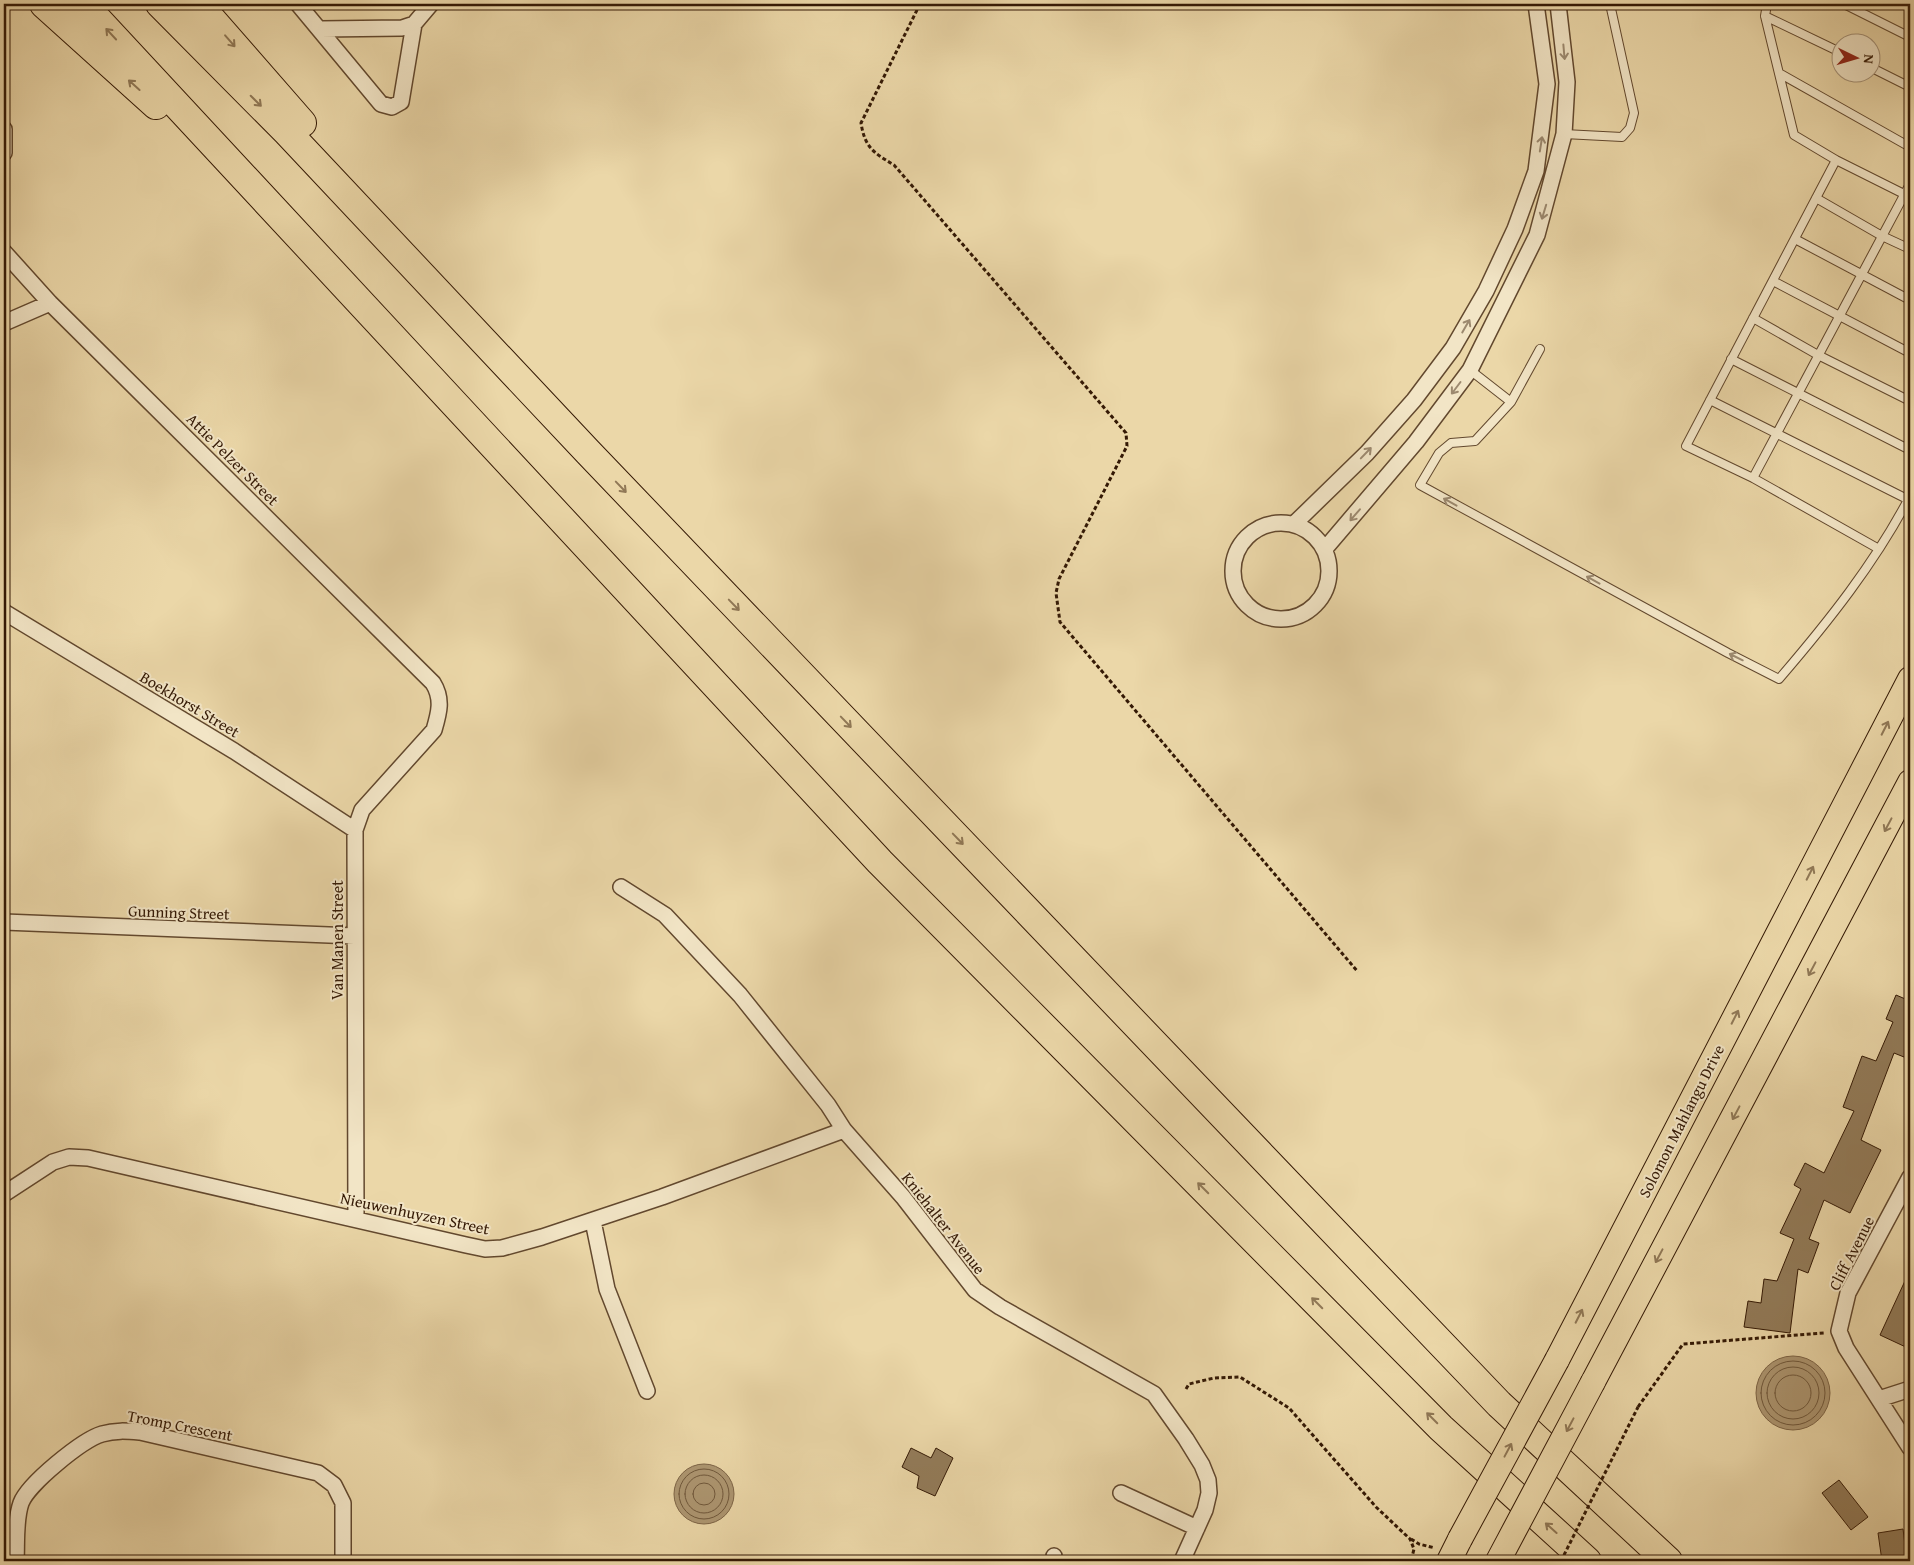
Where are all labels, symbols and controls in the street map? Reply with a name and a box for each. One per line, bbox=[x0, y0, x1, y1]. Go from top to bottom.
one-way arrow bbox=[105, 27, 117, 40]
north arrow bbox=[1832, 32, 1882, 82]
one-way arrow bbox=[224, 34, 236, 47]
one-way arrow bbox=[1560, 44, 1569, 60]
text: N bbox=[1859, 54, 1879, 65]
one-way arrow bbox=[127, 79, 140, 91]
one-way arrow bbox=[250, 94, 262, 107]
one-way arrow bbox=[1536, 136, 1546, 152]
one-way arrow bbox=[1539, 203, 1549, 219]
one-way arrow bbox=[1462, 319, 1472, 333]
one-way arrow bbox=[1451, 381, 1461, 395]
street label: Attie Pelzer Street bbox=[181, 407, 285, 511]
one-way arrow bbox=[1360, 447, 1372, 460]
one-way arrow bbox=[615, 481, 627, 494]
one-way arrow bbox=[1443, 497, 1458, 507]
one-way arrow bbox=[1349, 508, 1360, 521]
one-way arrow bbox=[1586, 575, 1601, 584]
one-way arrow bbox=[728, 598, 740, 611]
one-way arrow bbox=[1729, 652, 1744, 661]
street label: Boekhorst Street bbox=[136, 665, 245, 743]
one-way arrow bbox=[840, 716, 852, 728]
one-way arrow bbox=[1880, 721, 1890, 736]
one-way arrow bbox=[1882, 818, 1892, 832]
one-way arrow bbox=[952, 833, 964, 845]
one-way arrow bbox=[1805, 865, 1815, 880]
street label: Van Manen Street bbox=[325, 880, 349, 1000]
street label: Gunning Street bbox=[128, 898, 230, 926]
one-way arrow bbox=[1807, 961, 1816, 976]
one-way arrow bbox=[1731, 1010, 1740, 1025]
street label: Solomon Mahlangu Drive bbox=[1632, 1040, 1730, 1202]
one-way arrow bbox=[1730, 1105, 1740, 1119]
street label: Kniehalter Avenue bbox=[896, 1167, 992, 1279]
one-way arrow bbox=[1196, 1182, 1209, 1194]
street label: Nieuwenhuyzen Street bbox=[338, 1185, 492, 1241]
street label: Cliff Avenue bbox=[1822, 1212, 1880, 1294]
one-way arrow bbox=[1654, 1248, 1664, 1263]
one-way arrow bbox=[1311, 1297, 1323, 1309]
one-way arrow bbox=[1574, 1309, 1584, 1324]
street label: Tromp Crescent bbox=[125, 1403, 235, 1447]
one-way arrow bbox=[1426, 1412, 1438, 1424]
one-way arrow bbox=[1565, 1417, 1574, 1432]
one-way arrow bbox=[1503, 1442, 1513, 1457]
one-way arrow bbox=[1545, 1522, 1558, 1534]

